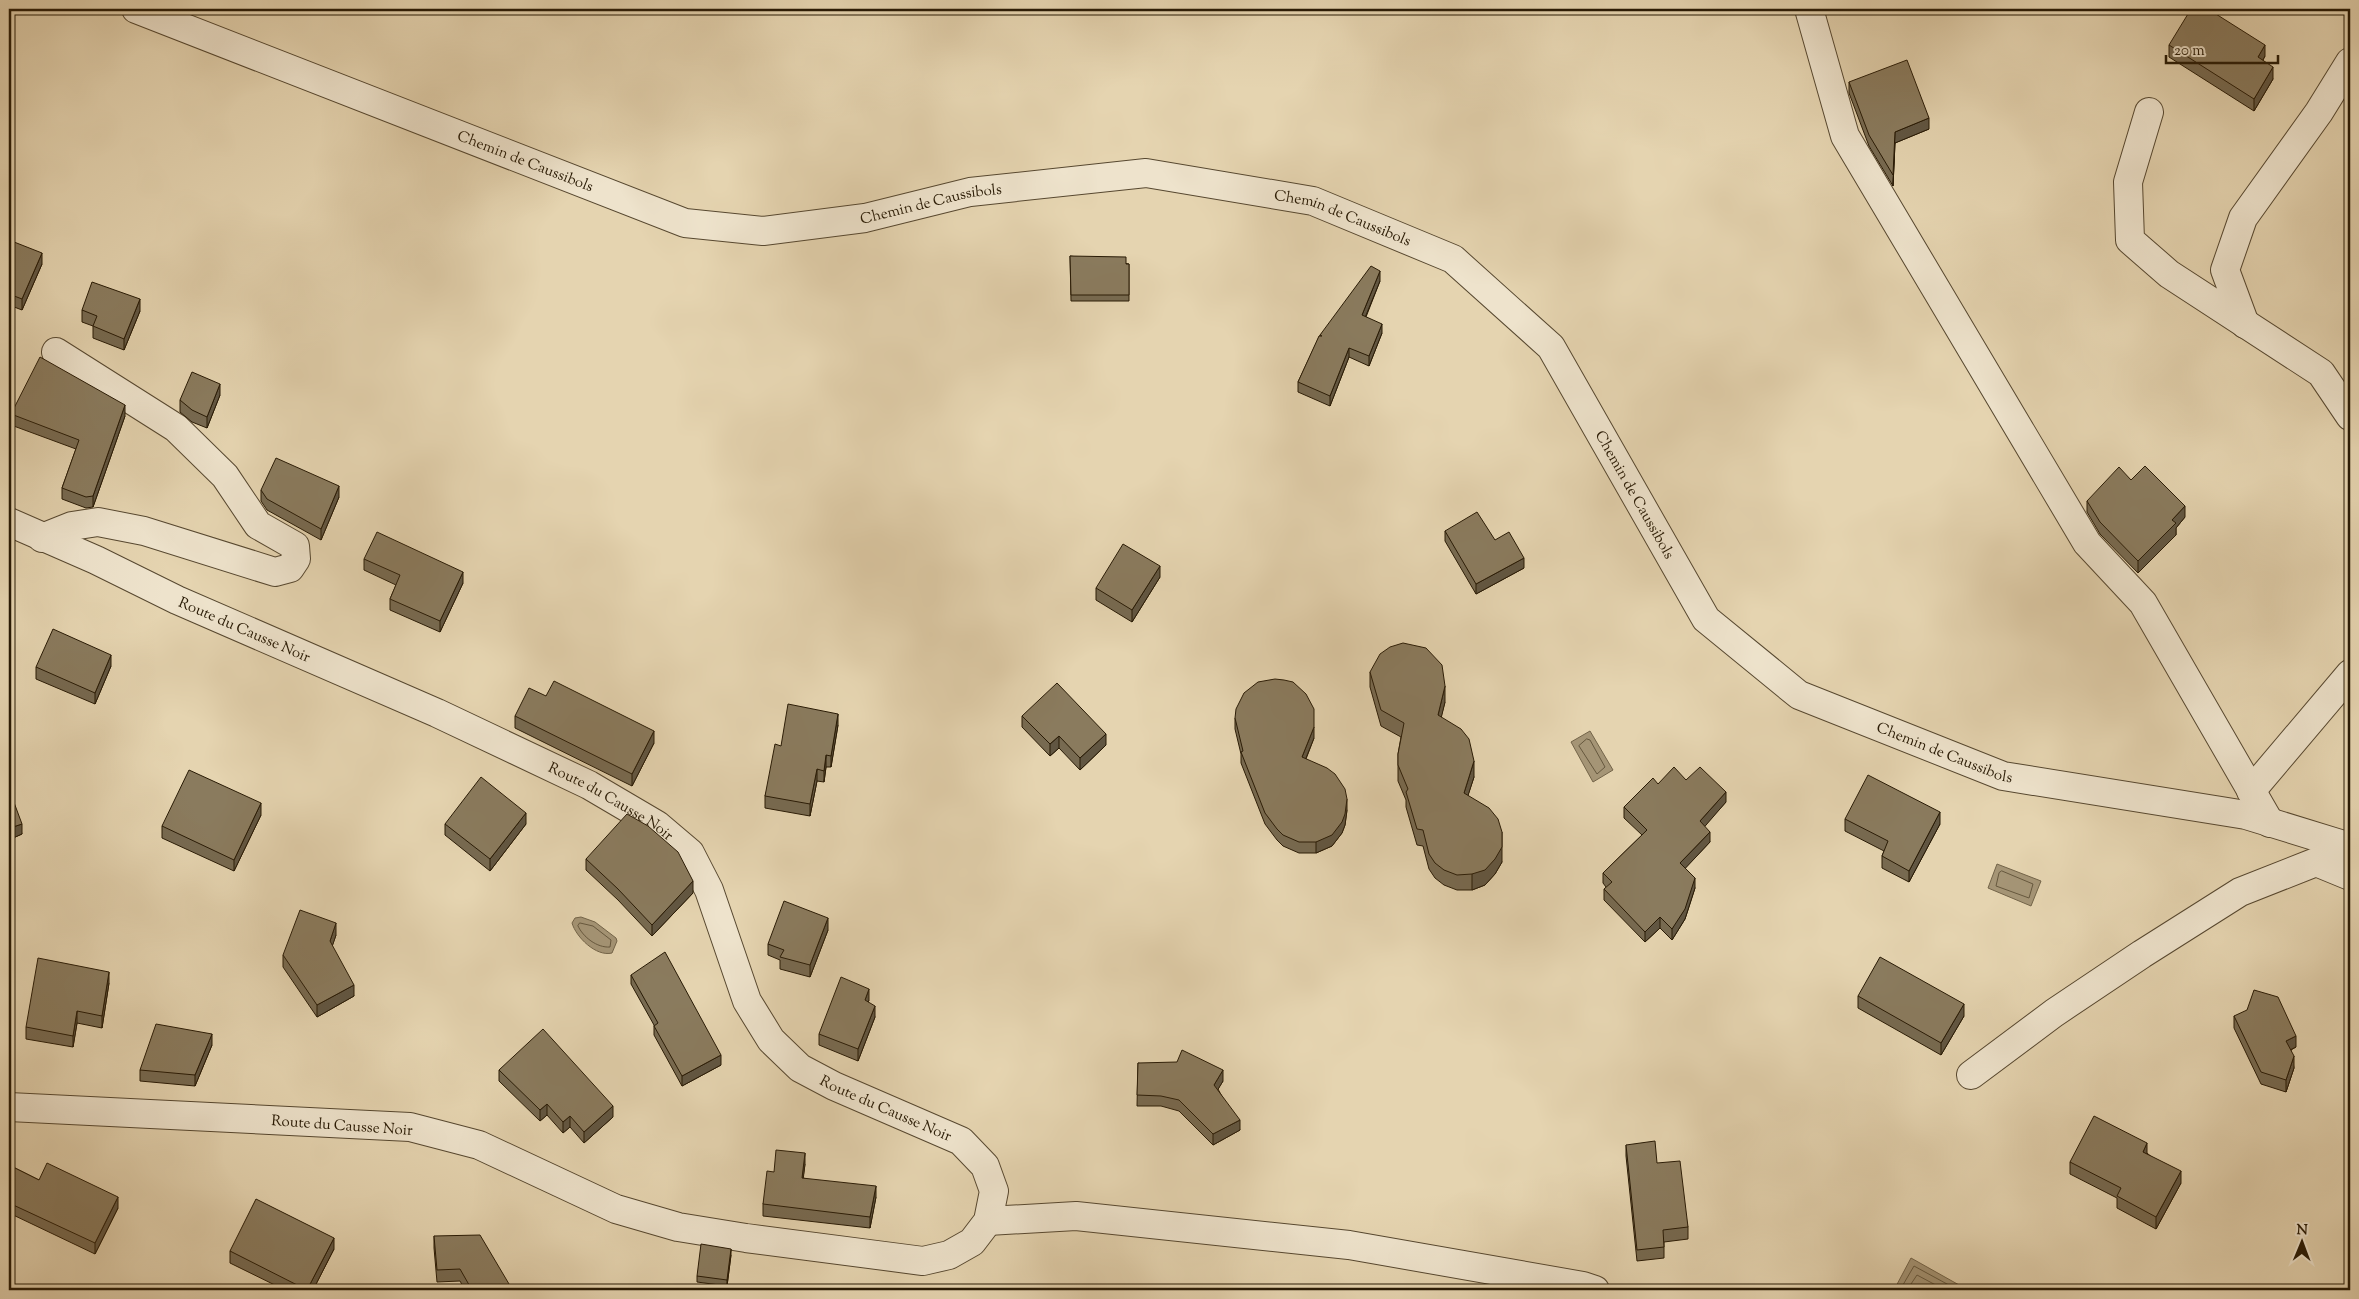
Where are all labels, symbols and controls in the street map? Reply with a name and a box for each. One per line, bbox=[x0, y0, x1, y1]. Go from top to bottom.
scale bar bbox=[2166, 32, 2279, 64]
text: 20 m bbox=[2174, 41, 2205, 62]
street label: Chemin de Caussibols bbox=[454, 126, 596, 198]
street label: Chemin de Caussibols bbox=[858, 180, 1003, 231]
street label: Chemin de Caussibols bbox=[1272, 186, 1414, 252]
street label: Chemin de Caussibols bbox=[1589, 427, 1679, 563]
street label: Route du Causse Noir bbox=[175, 593, 314, 669]
street label: Chemin de Caussibols bbox=[1873, 718, 2014, 789]
street label: Route du Causse Noir bbox=[544, 758, 678, 847]
street label: Route du Causse Noir bbox=[816, 1071, 955, 1148]
street label: Route du Causse Noir bbox=[271, 1111, 414, 1142]
north arrow bbox=[2276, 1216, 2326, 1266]
text: N bbox=[2296, 1221, 2308, 1241]

